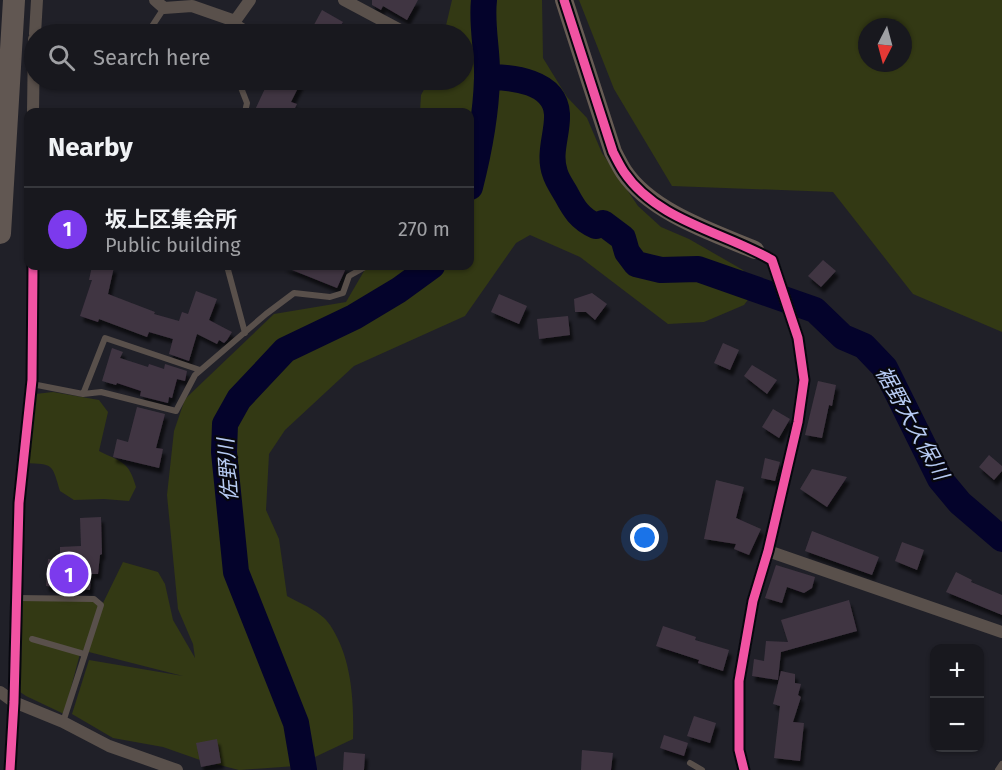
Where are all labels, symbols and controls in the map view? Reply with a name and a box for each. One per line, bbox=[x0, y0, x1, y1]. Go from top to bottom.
north arrow bbox=[858, 18, 912, 72]
search box bbox=[24, 24, 474, 90]
icon: search bbox=[45, 41, 78, 74]
text: Search here bbox=[93, 44, 211, 71]
text: Nearby bbox=[48, 132, 133, 163]
text: 坂上区集会所 bbox=[105, 206, 237, 233]
text: 1 bbox=[63, 217, 72, 241]
text: 270 m bbox=[398, 217, 450, 241]
text: Public building bbox=[105, 233, 241, 257]
water label: 裾野大久保川 bbox=[870, 362, 955, 486]
water label: 佐野川 bbox=[213, 436, 243, 502]
your location bbox=[630, 523, 659, 552]
pin: 1 bbox=[50, 552, 88, 596]
map controls bbox=[930, 644, 984, 752]
button: + bbox=[930, 644, 984, 698]
button: − bbox=[930, 698, 984, 752]

